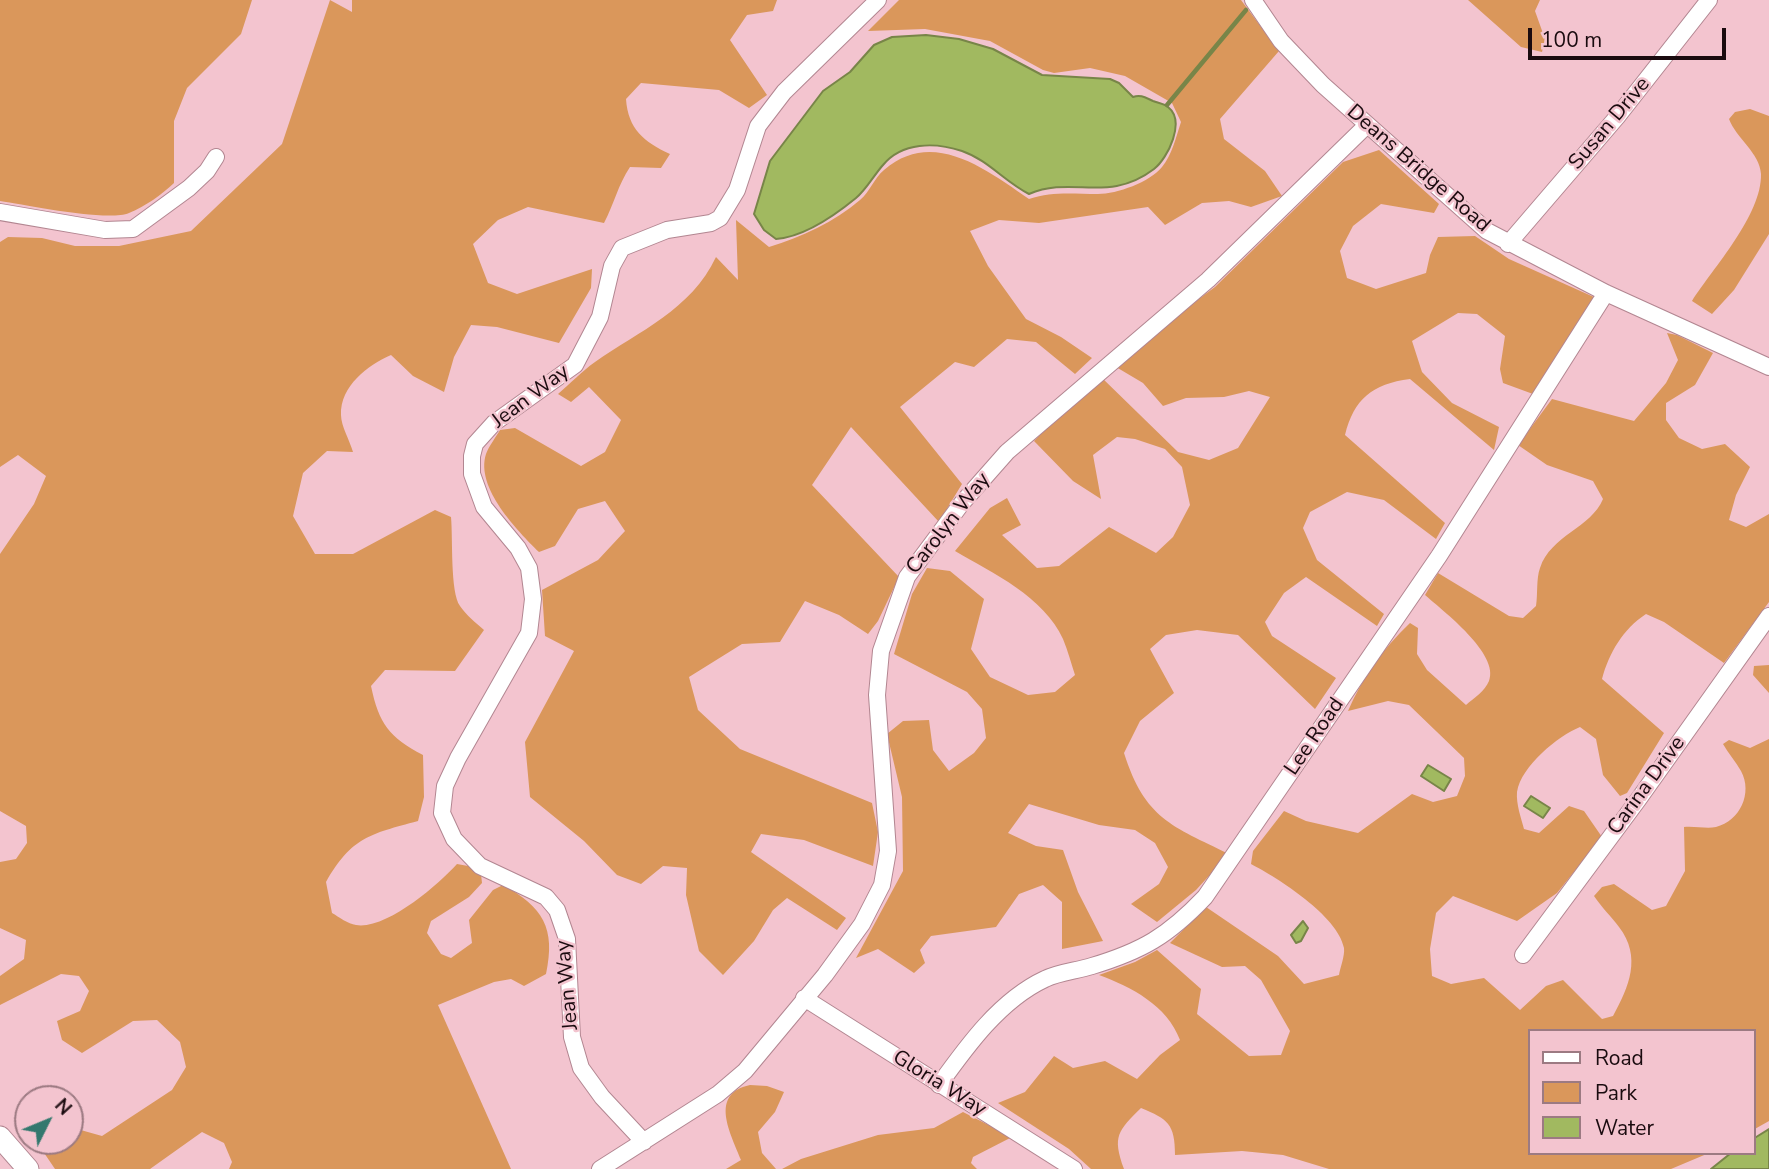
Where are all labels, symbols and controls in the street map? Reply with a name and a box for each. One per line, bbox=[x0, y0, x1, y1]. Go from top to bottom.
scale bar bbox=[1531, 14, 1729, 58]
text: 100 m bbox=[1541, 26, 1602, 54]
street label: Susan Drive bbox=[1564, 73, 1656, 175]
street label: Deans Bridge Road bbox=[1341, 100, 1495, 238]
street label: Jean Way bbox=[487, 360, 575, 434]
street label: Carolyn Way bbox=[902, 468, 996, 580]
street label: Lee Road bbox=[1280, 694, 1350, 780]
street label: Carina Drive bbox=[1603, 732, 1691, 840]
street label: Jean Way bbox=[552, 939, 584, 1031]
legend bbox=[1528, 1029, 1755, 1155]
text: Road bbox=[1595, 1044, 1644, 1072]
street label: Gloria Way bbox=[888, 1045, 990, 1123]
text: Park bbox=[1595, 1079, 1637, 1107]
north arrow bbox=[14, 1085, 84, 1155]
text: N bbox=[49, 1093, 77, 1121]
text: Water bbox=[1595, 1114, 1654, 1142]

